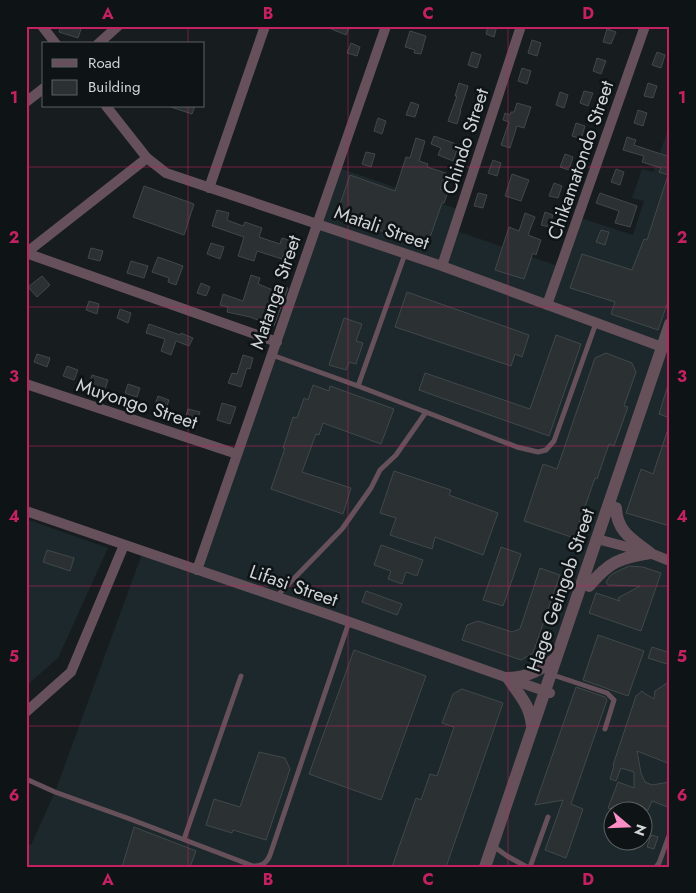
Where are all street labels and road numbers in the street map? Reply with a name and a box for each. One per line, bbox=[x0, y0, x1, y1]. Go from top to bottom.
street label: Chikamatondo Street bbox=[541, 77, 620, 243]
street label: Chindo Street bbox=[436, 84, 495, 198]
street label: Matali Street bbox=[331, 199, 433, 256]
street label: Matanga Street bbox=[243, 231, 308, 353]
street label: Muyongo Street bbox=[73, 371, 201, 436]
street label: Hage Geingob Street bbox=[520, 504, 601, 676]
street label: Lifasi Street bbox=[246, 558, 342, 613]

